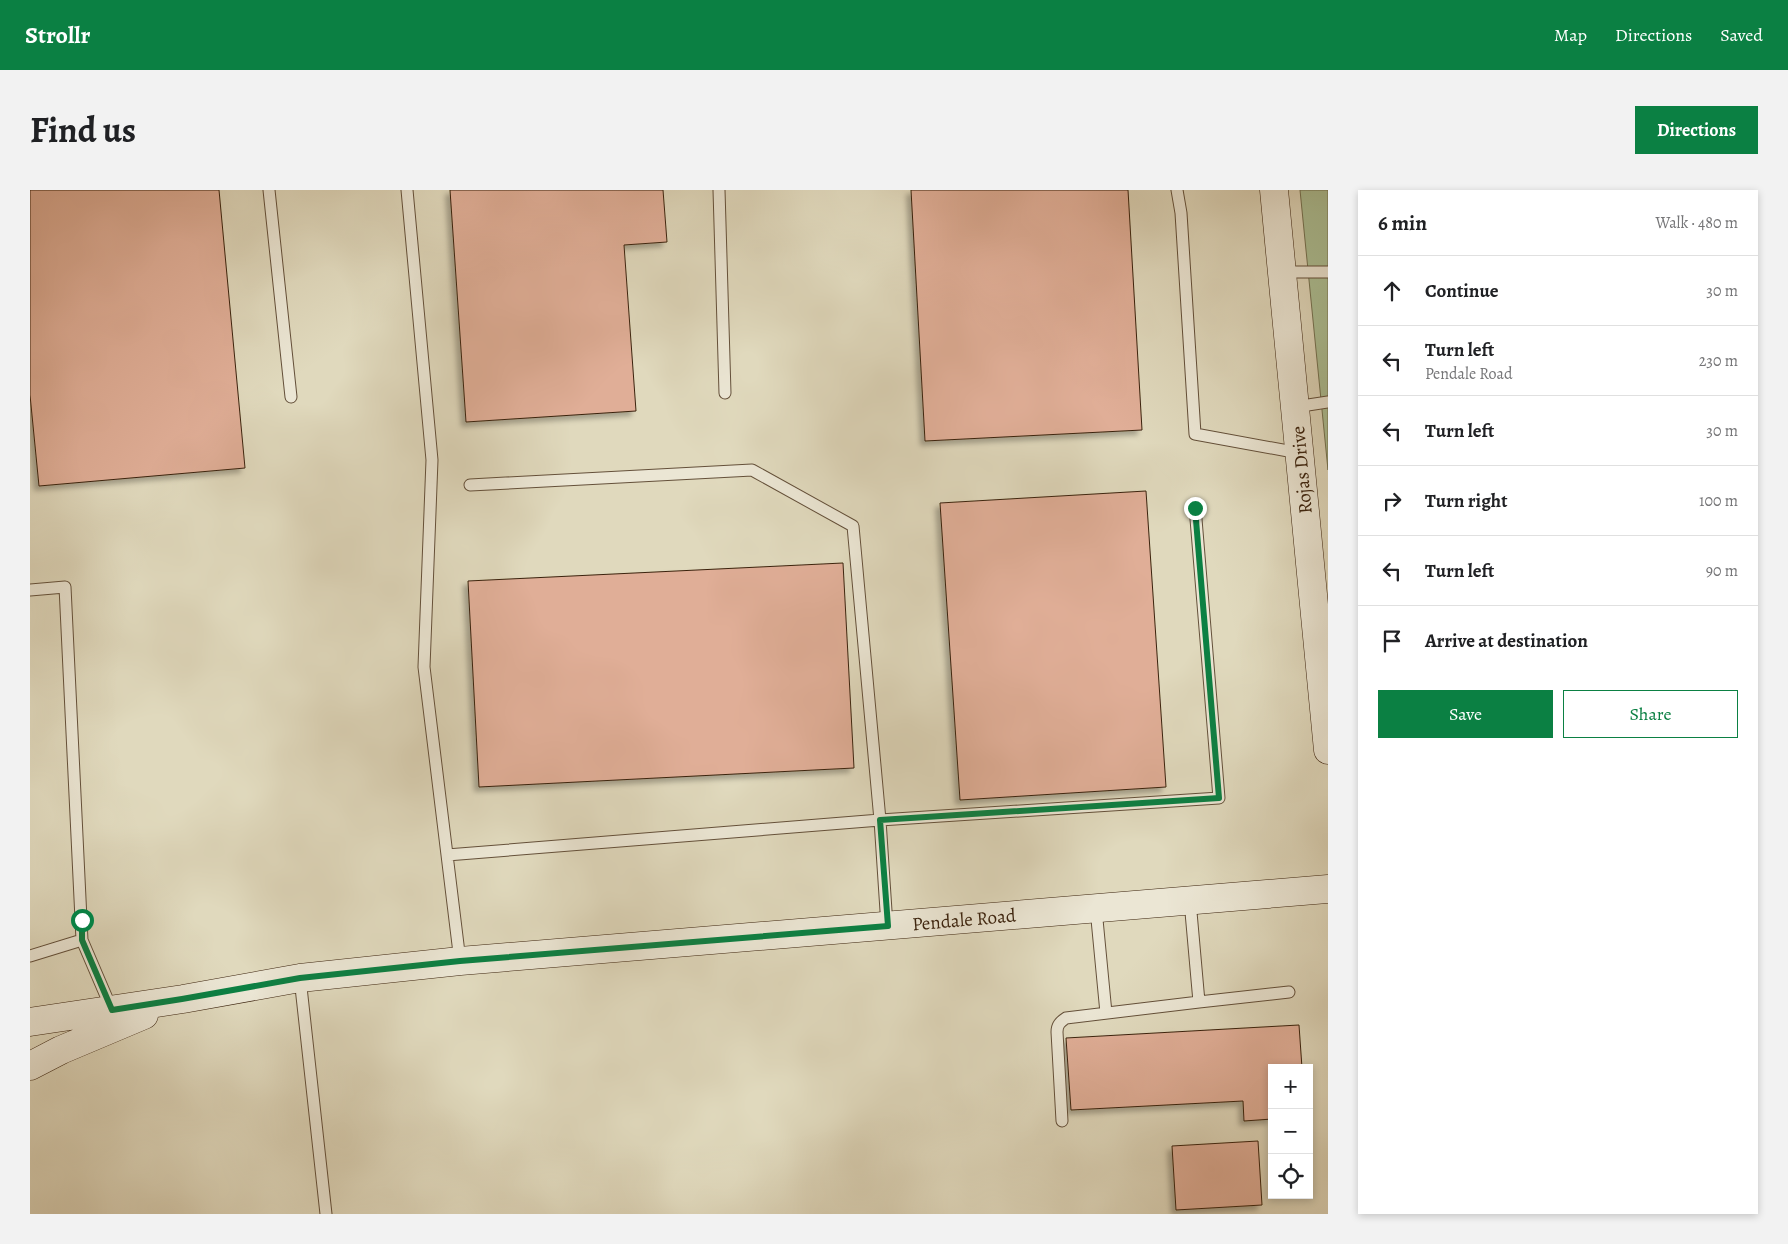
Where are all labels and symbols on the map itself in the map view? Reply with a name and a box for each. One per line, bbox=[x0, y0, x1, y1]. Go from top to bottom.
street label: Rojas Drive bbox=[1285, 425, 1319, 515]
route end bbox=[1184, 497, 1207, 520]
street label: Pendale Road bbox=[911, 902, 1018, 937]
route start bbox=[71, 909, 94, 932]

